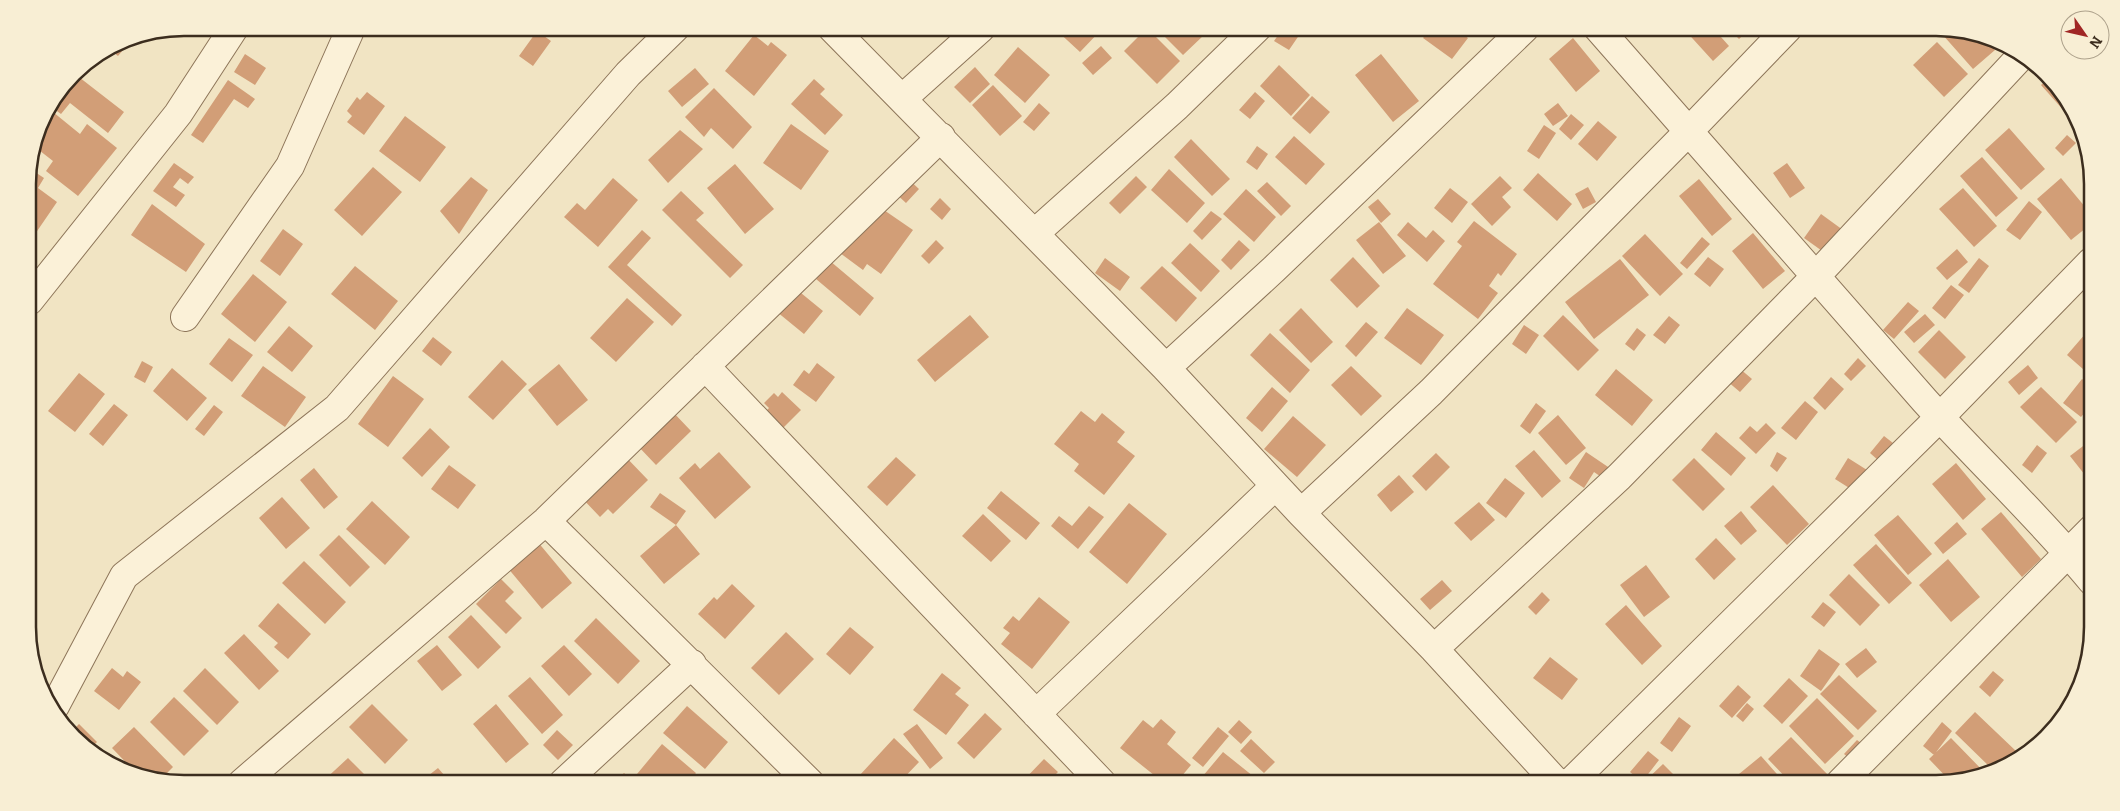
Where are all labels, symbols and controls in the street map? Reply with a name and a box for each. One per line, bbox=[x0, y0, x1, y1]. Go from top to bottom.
north arrow bbox=[2060, 10, 2110, 60]
text: N bbox=[2085, 33, 2105, 51]

